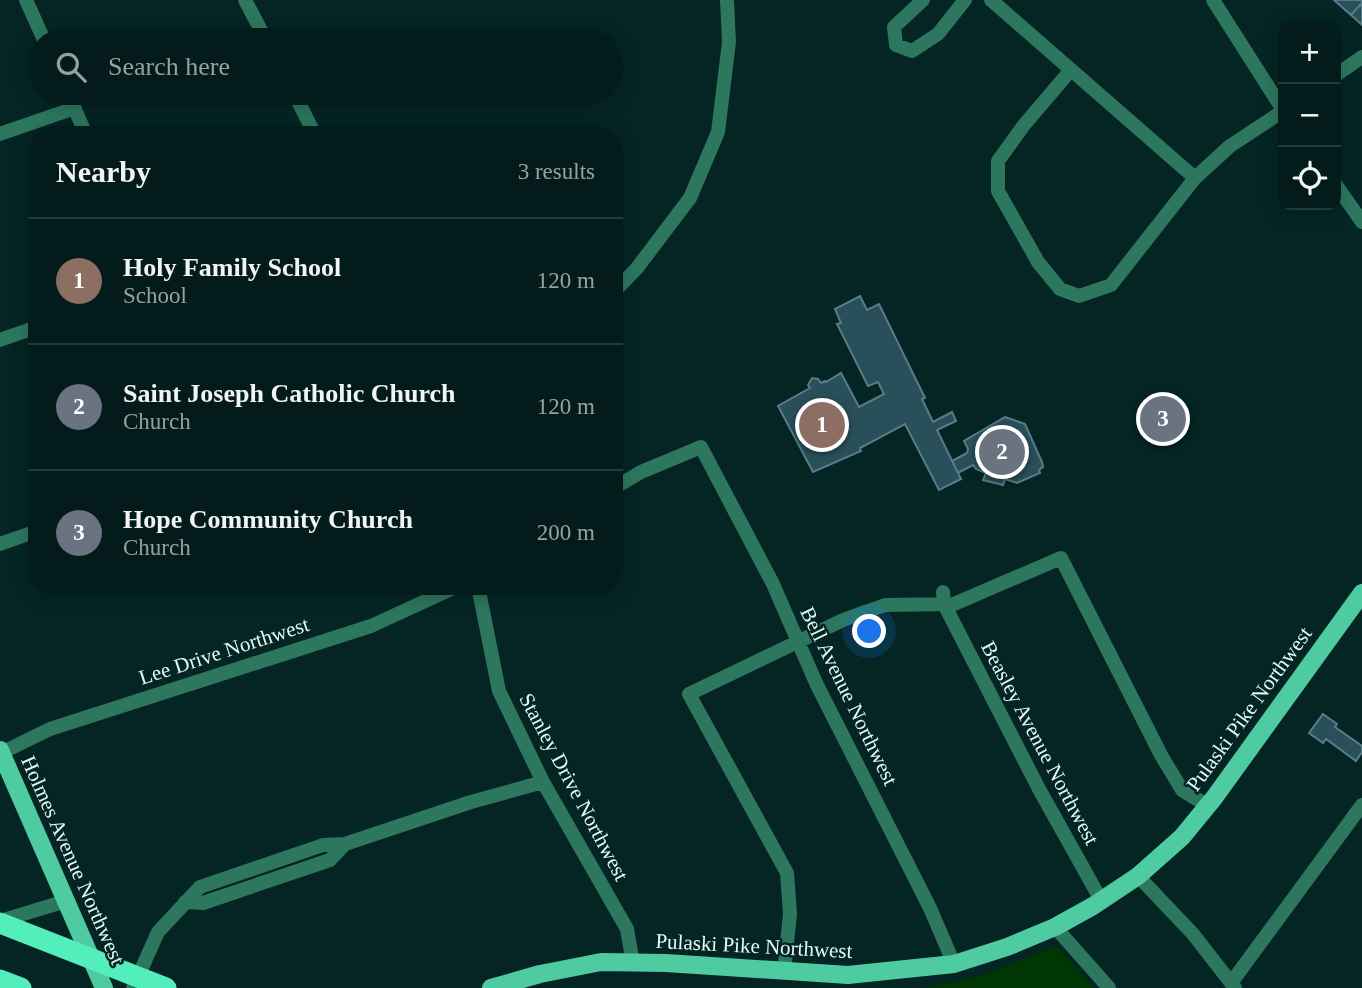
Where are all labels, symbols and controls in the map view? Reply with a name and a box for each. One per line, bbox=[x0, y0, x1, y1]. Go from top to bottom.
map controls bbox=[1278, 21, 1341, 210]
button: + bbox=[1278, 21, 1341, 84]
search box bbox=[28, 28, 623, 105]
icon: search bbox=[52, 48, 90, 86]
text: Search here bbox=[108, 52, 230, 81]
button: − bbox=[1278, 84, 1341, 147]
button: locate bbox=[1278, 147, 1341, 210]
text: Nearby bbox=[56, 155, 151, 188]
text: 3 results bbox=[518, 159, 595, 184]
text: Holy Family School bbox=[123, 253, 341, 282]
text: 1 bbox=[73, 268, 85, 293]
text: 120 m bbox=[537, 268, 595, 293]
text: School bbox=[123, 283, 187, 308]
text: Saint Joseph Catholic Church bbox=[123, 379, 456, 408]
pin: 3 bbox=[1140, 393, 1186, 445]
text: 2 bbox=[73, 394, 85, 419]
text: 120 m bbox=[537, 394, 595, 419]
pin: 1 bbox=[799, 399, 845, 451]
text: Church bbox=[123, 409, 191, 434]
pin: 2 bbox=[979, 426, 1025, 478]
text: Hope Community Church bbox=[123, 505, 413, 534]
text: 3 bbox=[73, 520, 85, 545]
text: 200 m bbox=[537, 520, 595, 545]
text: Church bbox=[123, 535, 191, 560]
street label: Bell Avenue Northwest bbox=[795, 603, 903, 789]
street label: Lee Drive Northwest bbox=[136, 612, 312, 690]
your location bbox=[852, 614, 886, 648]
street label: Pulaski Pike Northwest bbox=[1181, 622, 1317, 796]
street label: Beasley Avenue Northwest bbox=[976, 637, 1104, 849]
street label: Stanley Drive Northwest bbox=[514, 689, 634, 885]
street label: Holmes Avenue Northwest bbox=[16, 752, 130, 968]
street label: Pulaski Pike Northwest bbox=[655, 929, 853, 963]

